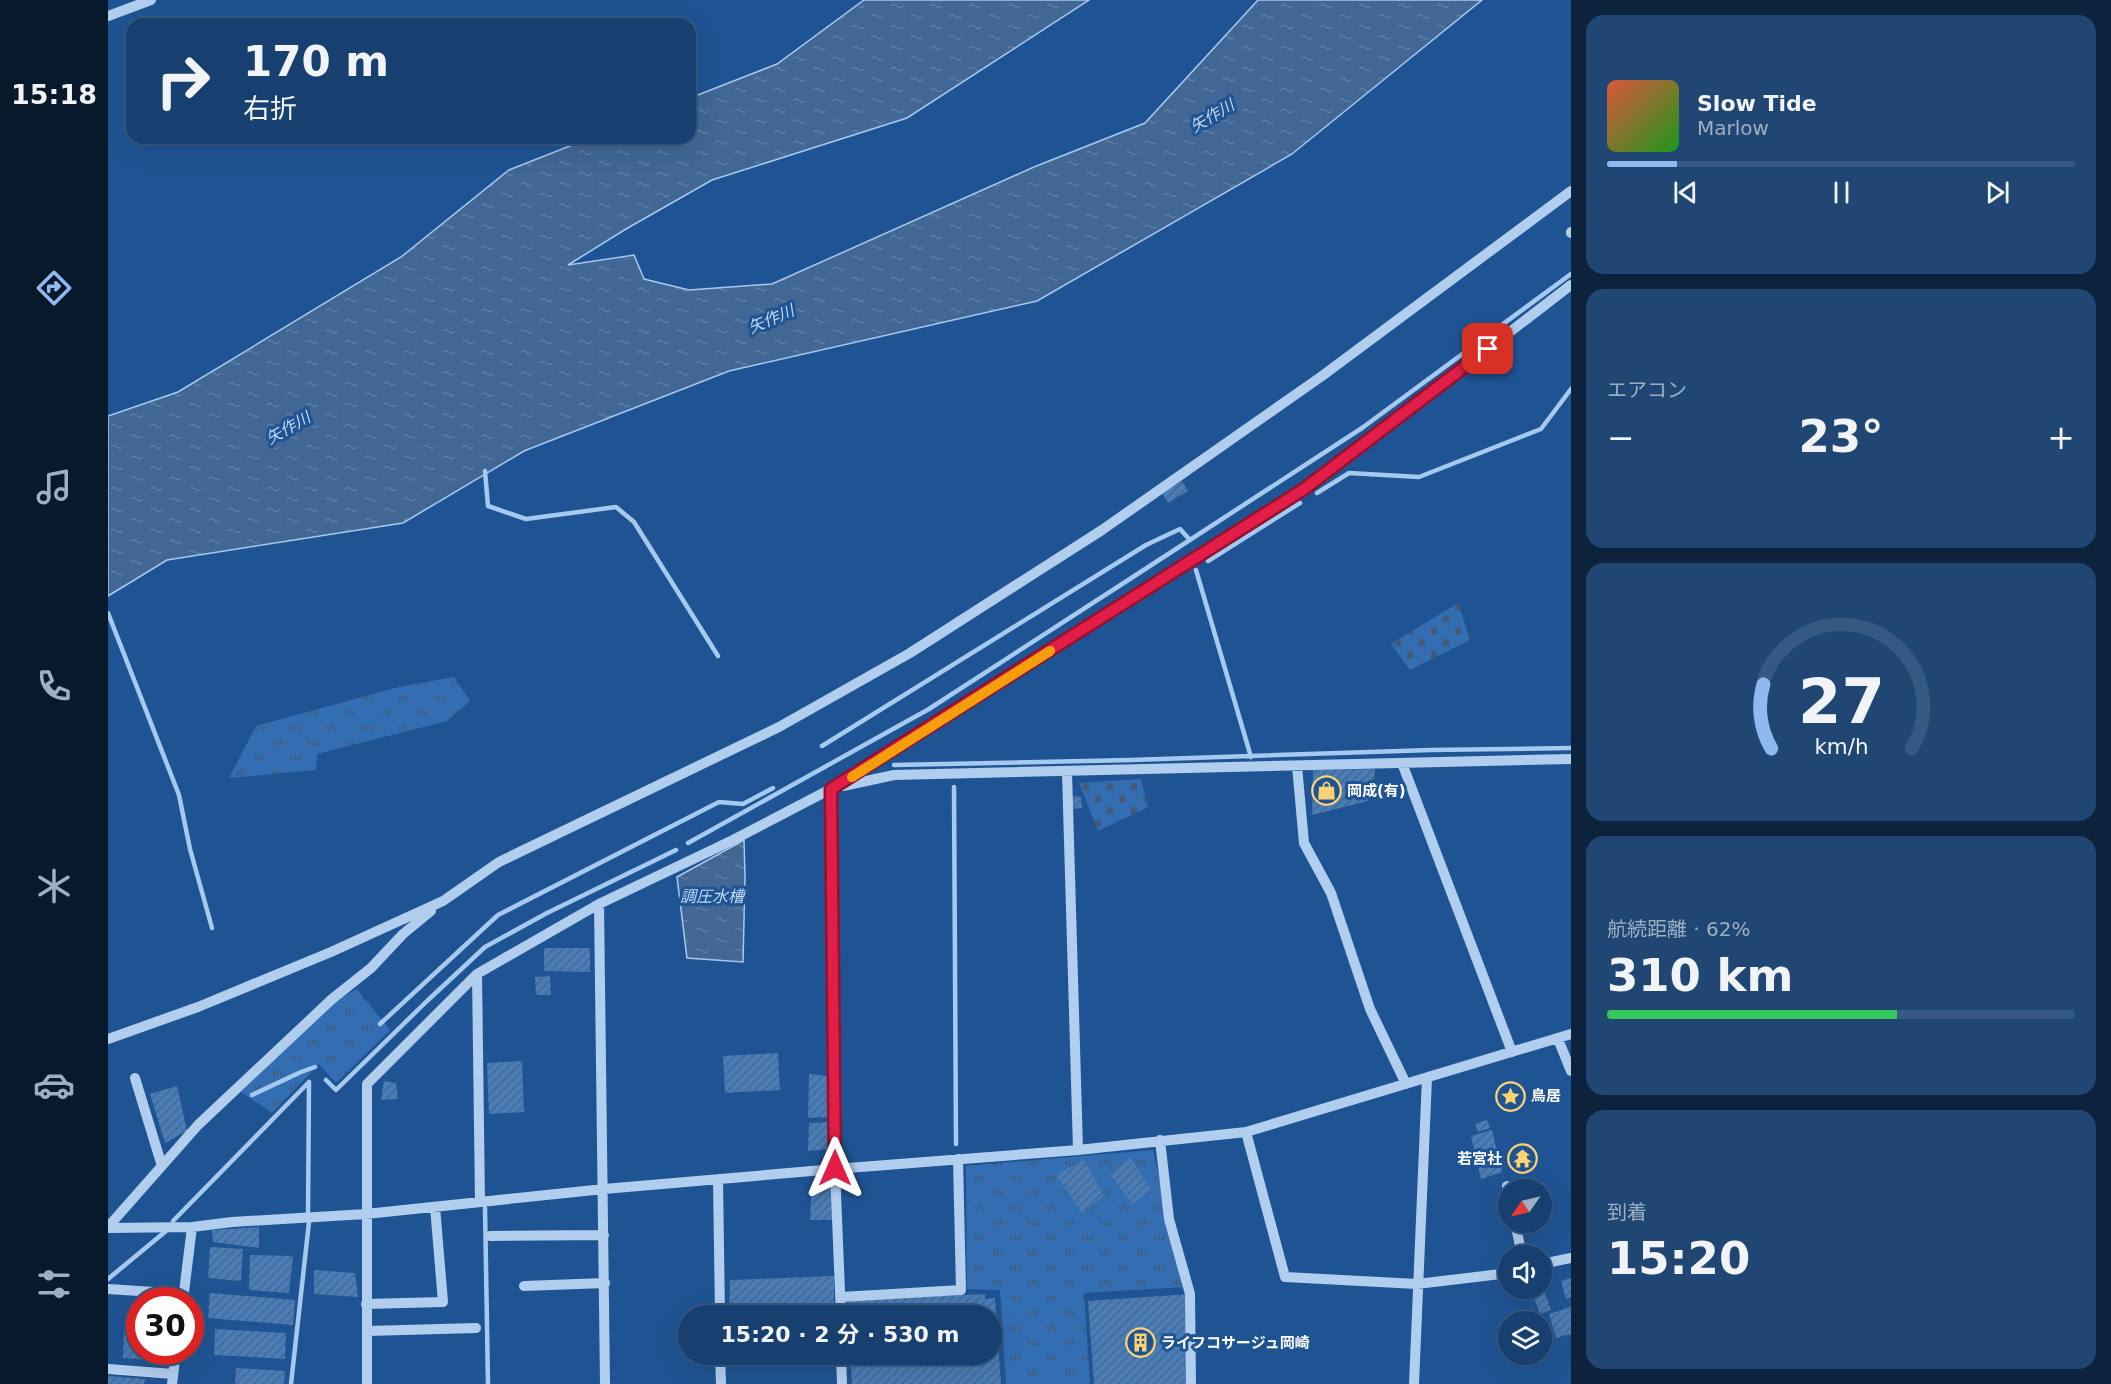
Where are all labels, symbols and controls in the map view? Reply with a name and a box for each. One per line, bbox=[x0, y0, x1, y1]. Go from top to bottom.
text: 170 m bbox=[243, 37, 389, 86]
icon: right bbox=[144, 42, 222, 120]
text: 15:18 bbox=[11, 79, 97, 110]
text: Slow Tide bbox=[1697, 91, 1817, 116]
text: 右折 bbox=[243, 93, 297, 124]
water label: 矢作川 bbox=[1187, 94, 1239, 137]
text: Marlow bbox=[1697, 116, 1769, 140]
icon: previous bbox=[1669, 176, 1702, 209]
icon: pause bbox=[1825, 176, 1858, 209]
icon: next bbox=[1981, 176, 2014, 209]
icon: directions bbox=[33, 267, 75, 309]
water label: 矢作川 bbox=[745, 300, 799, 337]
pin bbox=[1462, 323, 1513, 374]
icon: arrive bbox=[1471, 332, 1504, 365]
text: エアコン bbox=[1607, 378, 1687, 402]
water label: 矢作川 bbox=[262, 407, 315, 448]
text: 23° bbox=[1798, 410, 1884, 463]
text: − bbox=[1607, 418, 1635, 457]
text: + bbox=[2047, 418, 2075, 457]
icon: music bbox=[33, 466, 75, 508]
icon: phone bbox=[33, 665, 75, 707]
text: 27 bbox=[1798, 665, 1884, 738]
text: km/h bbox=[1814, 734, 1868, 759]
shop icon: 岡成(有) bbox=[1310, 775, 1342, 807]
place label: 岡成(有) bbox=[1347, 782, 1406, 800]
icon: climate bbox=[33, 865, 75, 907]
water label: 調圧水槽 bbox=[680, 887, 747, 906]
text: 航続距離 · 62% bbox=[1607, 917, 1751, 941]
text: 310 km bbox=[1607, 949, 1793, 1002]
icon: car bbox=[33, 1064, 75, 1106]
place icon: 鳥居 bbox=[1494, 1080, 1526, 1112]
place label: 鳥居 bbox=[1531, 1087, 1561, 1105]
position arrow bbox=[803, 1136, 867, 1200]
temple icon: 若宮社 bbox=[1507, 1143, 1539, 1175]
place label: 若宮社 bbox=[1457, 1150, 1502, 1168]
north arrow bbox=[1498, 1179, 1552, 1233]
map controls bbox=[1498, 1179, 1552, 1365]
text: 到着 bbox=[1607, 1200, 1647, 1224]
text: 15:20 bbox=[1607, 1232, 1750, 1285]
button: sound bbox=[1498, 1245, 1552, 1299]
icon: filters bbox=[33, 1263, 75, 1305]
speed limit sign: 30 bbox=[126, 1287, 204, 1365]
button: layers bbox=[1498, 1311, 1552, 1365]
text: 15:20 · 2 分 · 530 m bbox=[721, 1322, 959, 1347]
building icon: ライフコサージュ岡崎 bbox=[1124, 1327, 1156, 1359]
place label: ライフコサージュ岡崎 bbox=[1161, 1334, 1310, 1352]

